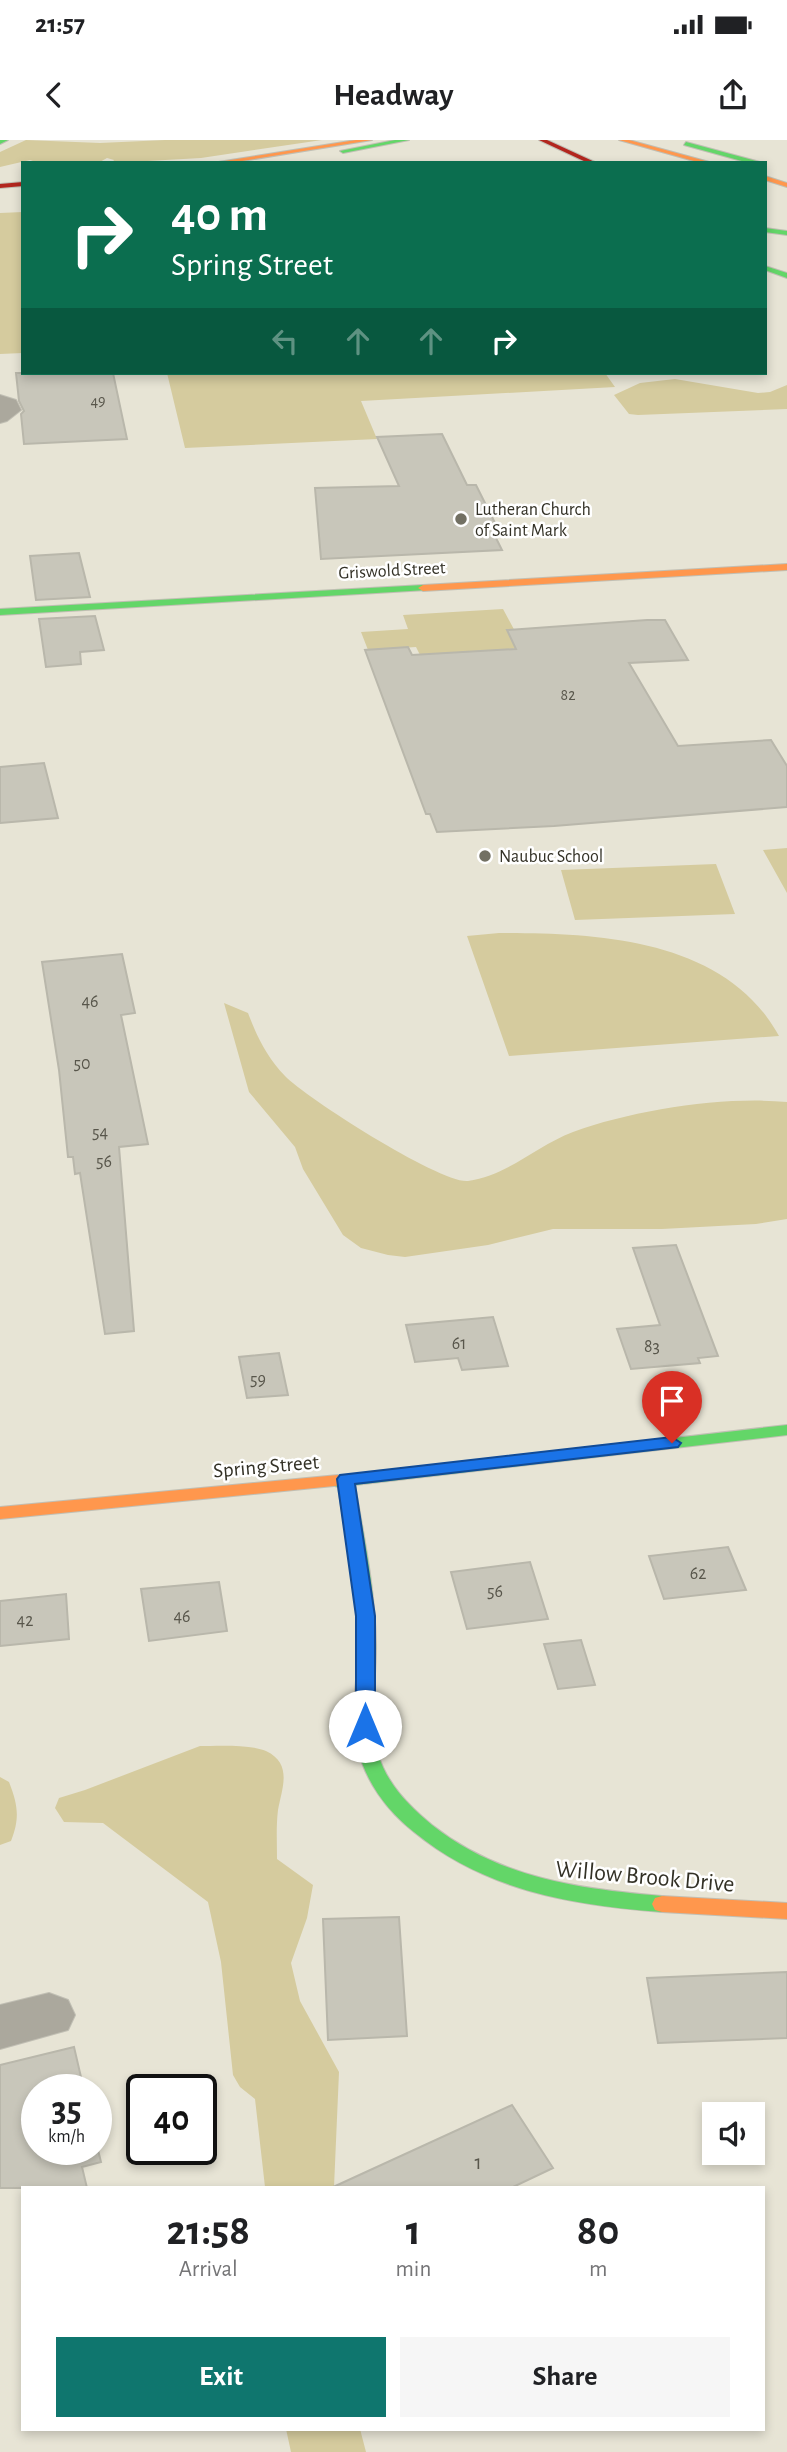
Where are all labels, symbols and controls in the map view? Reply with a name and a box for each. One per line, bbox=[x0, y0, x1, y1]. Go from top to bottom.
text: 21:57 bbox=[35, 11, 85, 37]
icon: back bbox=[35, 76, 73, 114]
icon: share bbox=[714, 76, 752, 114]
text: Headway bbox=[333, 79, 454, 111]
icon: right bbox=[56, 189, 147, 280]
text: 40 m bbox=[171, 191, 268, 240]
text: Spring Street bbox=[171, 249, 333, 281]
icon: left bbox=[266, 322, 304, 360]
icon: ahead bbox=[339, 322, 377, 360]
icon: ahead bbox=[412, 322, 450, 360]
icon: right bbox=[485, 322, 523, 360]
house number: 49 bbox=[90, 393, 106, 409]
place label: Lutheran Church of Saint Mark bbox=[475, 501, 591, 540]
marker: Lutheran Church of Saint Mark bbox=[453, 511, 469, 527]
street label: Griswold Street bbox=[338, 559, 446, 583]
house number: 82 bbox=[561, 687, 575, 703]
marker: Naubuc School bbox=[477, 848, 493, 864]
place label: Naubuc School bbox=[499, 848, 603, 866]
house number: 46 bbox=[81, 993, 99, 1011]
house number: 50 bbox=[73, 1055, 91, 1073]
house number: 54 bbox=[92, 1124, 108, 1142]
house number: 56 bbox=[96, 1153, 112, 1171]
house number: 61 bbox=[452, 1335, 466, 1353]
house number: 83 bbox=[644, 1338, 660, 1356]
house number: 59 bbox=[250, 1371, 266, 1389]
pin bbox=[642, 1371, 702, 1443]
icon: arrive bbox=[653, 1382, 691, 1420]
street label: Spring Street bbox=[212, 1451, 320, 1482]
house number: 62 bbox=[690, 1565, 706, 1583]
house number: 56 bbox=[487, 1583, 503, 1601]
house number: 46 bbox=[173, 1608, 191, 1626]
house number: 42 bbox=[17, 1612, 33, 1630]
position arrow bbox=[328, 1689, 402, 1763]
street label: Willow Brook Drive bbox=[554, 1857, 735, 1897]
speed limit sign: 40 bbox=[126, 2074, 217, 2165]
text: 35 bbox=[51, 2093, 82, 2128]
map controls bbox=[702, 2102, 765, 2165]
button: sound bbox=[702, 2102, 765, 2165]
text: km/h bbox=[48, 2128, 85, 2146]
house number: 1 bbox=[474, 2152, 482, 2173]
text: 21:58 bbox=[167, 2210, 250, 2252]
text: 1 bbox=[406, 2210, 421, 2252]
text: 80 bbox=[577, 2210, 619, 2252]
text: Arrival bbox=[179, 2258, 238, 2281]
text: min bbox=[395, 2258, 431, 2281]
text: m bbox=[589, 2258, 607, 2281]
button: Exit bbox=[56, 2337, 386, 2417]
button: Share bbox=[400, 2337, 730, 2417]

